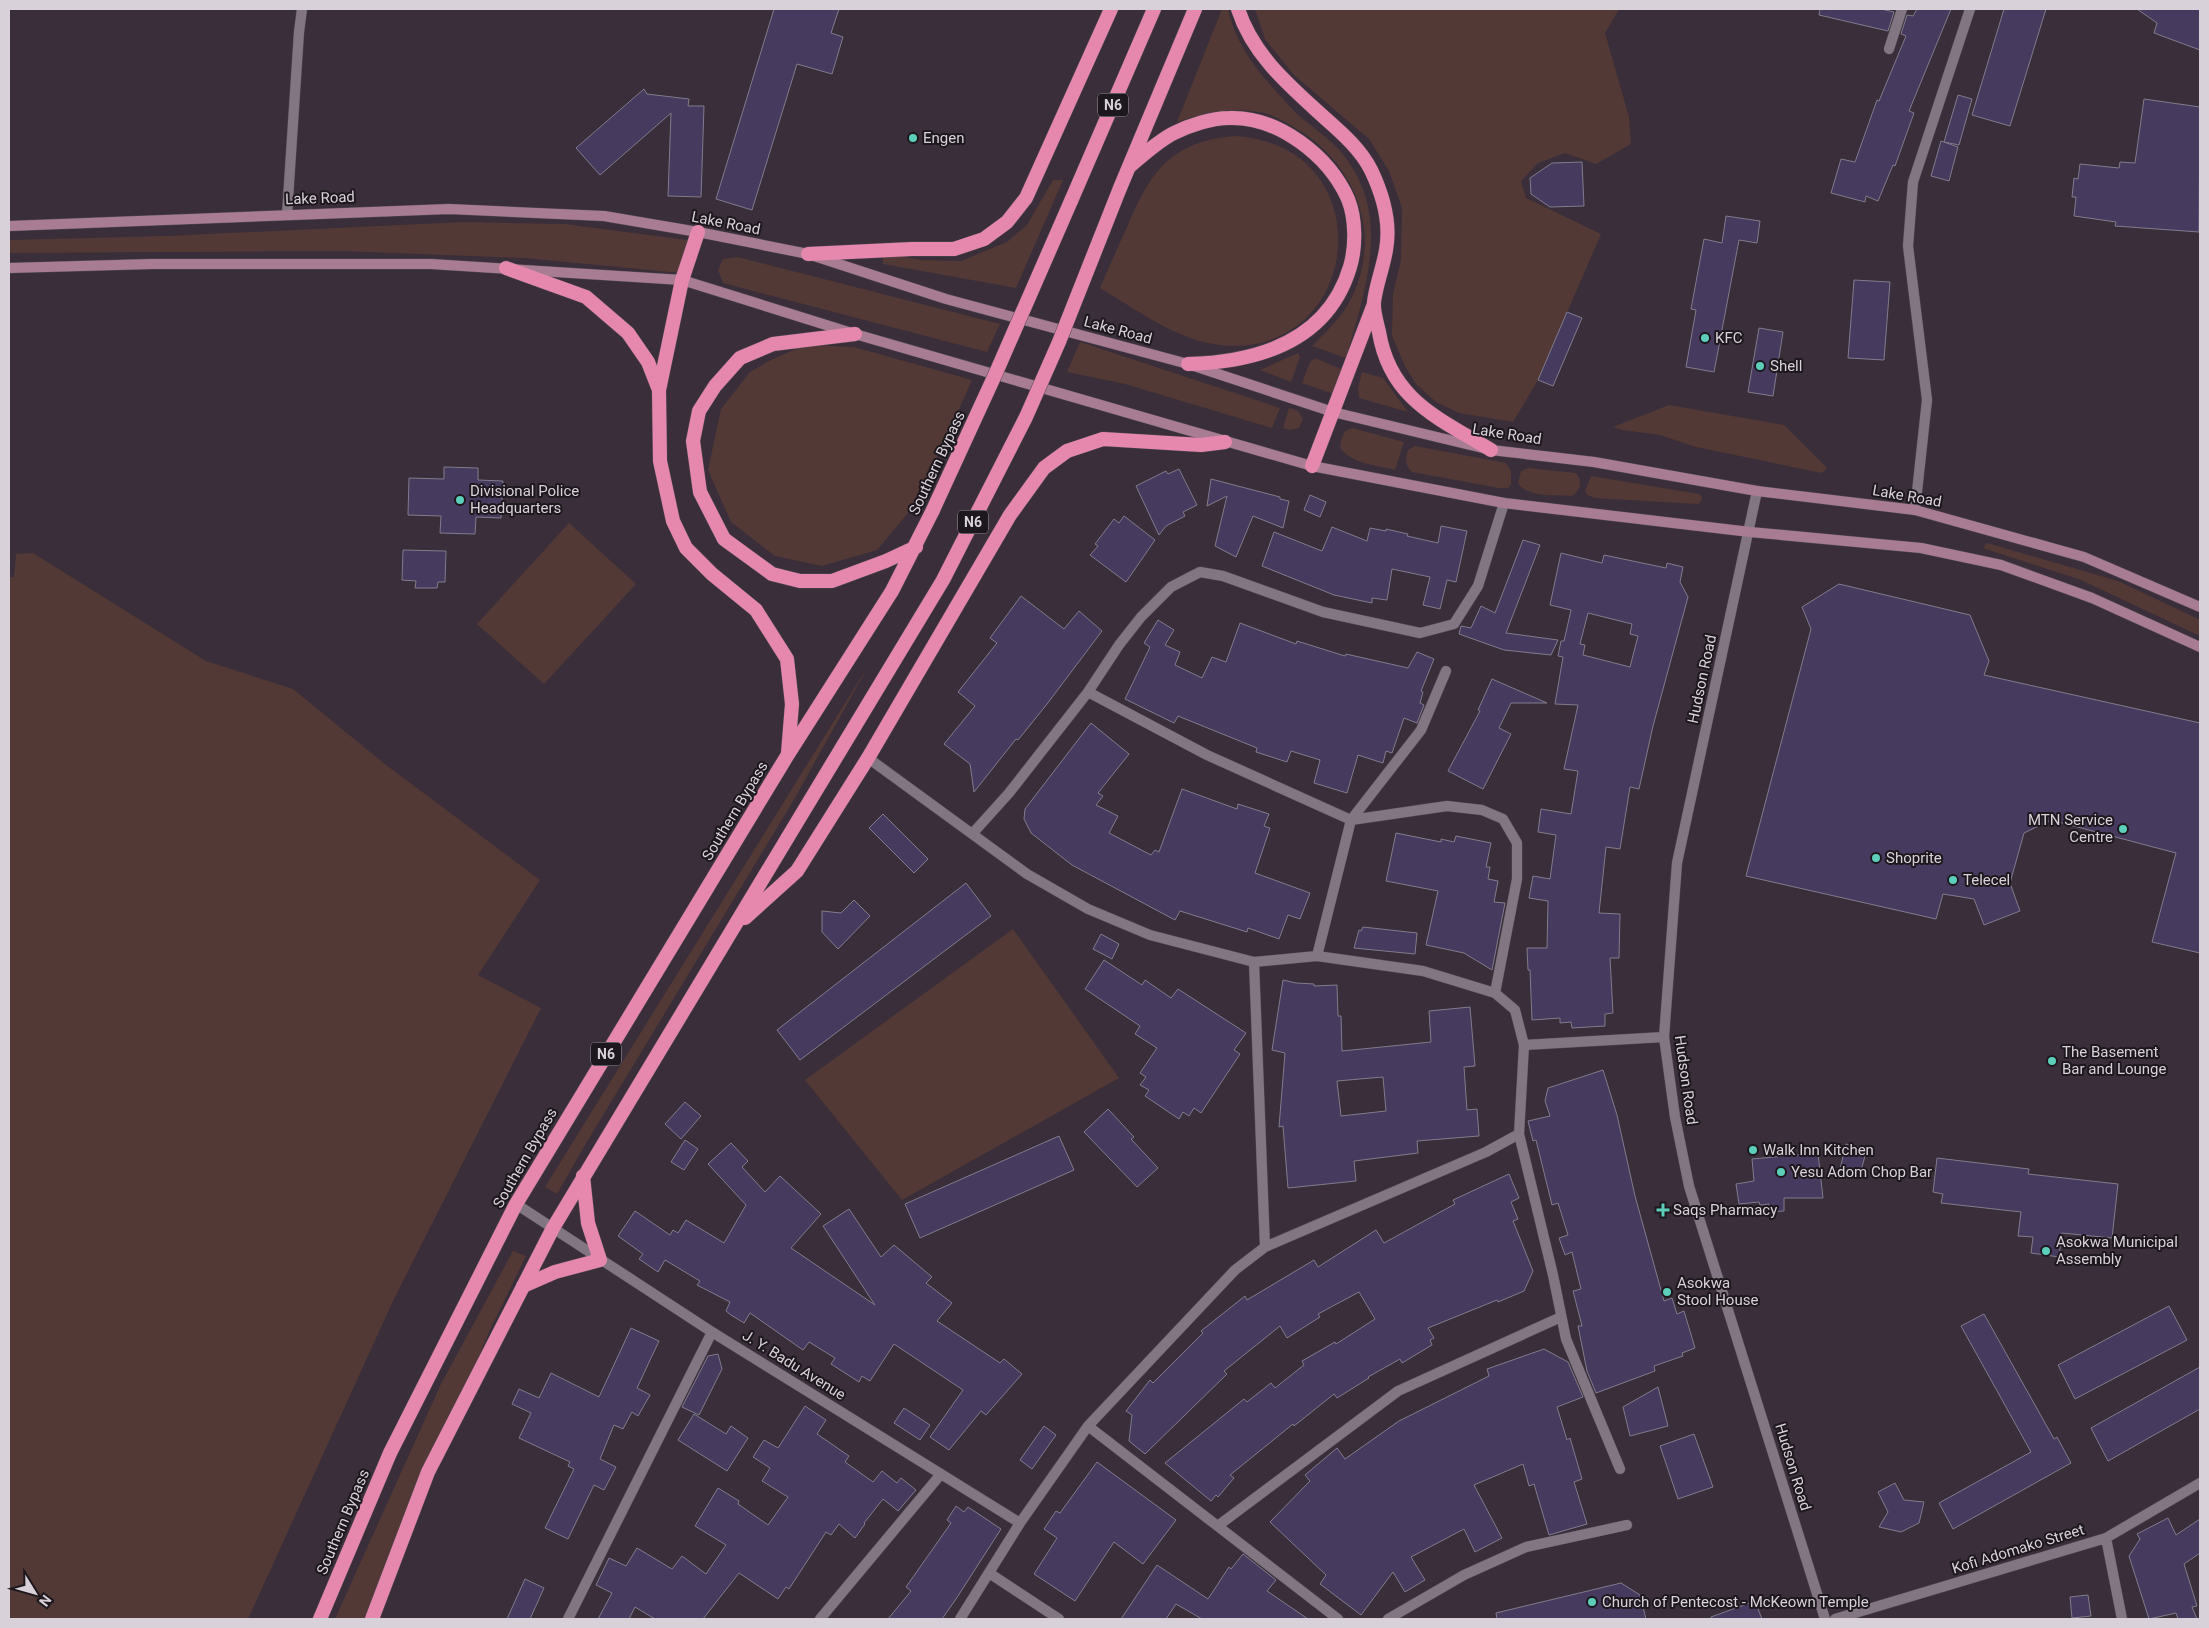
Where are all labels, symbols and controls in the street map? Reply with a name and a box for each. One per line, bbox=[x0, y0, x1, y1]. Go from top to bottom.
road number: N6 bbox=[1098, 94, 1128, 116]
place label: Engen bbox=[923, 129, 964, 147]
marker: Engen bbox=[907, 132, 919, 144]
street label: Lake Road bbox=[285, 188, 355, 208]
street label: Lake Road bbox=[690, 208, 762, 238]
street label: Lake Road bbox=[1082, 312, 1154, 348]
place label: KFC bbox=[1715, 329, 1743, 347]
marker: KFC bbox=[1699, 332, 1711, 344]
place label: Shell bbox=[1770, 357, 1802, 375]
marker: Shell bbox=[1754, 360, 1766, 372]
street label: Southern Bypass bbox=[905, 408, 969, 518]
street label: Lake Road bbox=[1471, 420, 1543, 448]
street label: Lake Road bbox=[1871, 481, 1943, 511]
place label: Divisional Police Headquarters bbox=[470, 482, 579, 517]
marker: Divisional Police Headquarters bbox=[454, 494, 466, 506]
road number: N6 bbox=[958, 511, 988, 534]
street label: Hudson Road bbox=[1684, 633, 1720, 725]
street label: Southern Bypass bbox=[698, 758, 772, 864]
place label: MTN Service Centre bbox=[2028, 811, 2113, 846]
marker: MTN Service Centre bbox=[2117, 823, 2129, 835]
place label: Shoprite bbox=[1886, 849, 1942, 867]
marker: Shoprite bbox=[1870, 852, 1882, 864]
place label: Telecel bbox=[1963, 871, 2010, 889]
marker: Telecel bbox=[1947, 874, 1959, 886]
street label: Hudson Road bbox=[1671, 1034, 1701, 1126]
road number: N6 bbox=[591, 1042, 621, 1066]
place label: The Basement Bar and Lounge bbox=[2062, 1043, 2167, 1078]
marker: The Basement Bar and Lounge bbox=[2046, 1055, 2058, 1067]
street label: Southern Bypass bbox=[489, 1105, 561, 1211]
place label: Walk Inn Kitchen bbox=[1763, 1141, 1874, 1159]
marker: Walk Inn Kitchen bbox=[1747, 1144, 1759, 1156]
place label: Yesu Adom Chop Bar bbox=[1791, 1163, 1932, 1181]
marker: Yesu Adom Chop Bar bbox=[1775, 1166, 1787, 1178]
place label: Saqs Pharmacy bbox=[1673, 1201, 1777, 1219]
marker: Saqs Pharmacy bbox=[1657, 1204, 1669, 1216]
place label: Asokwa Municipal Assembly bbox=[2056, 1233, 2178, 1268]
marker: Asokwa Municipal Assembly bbox=[2040, 1245, 2052, 1257]
place label: Asokwa Stool House bbox=[1677, 1274, 1758, 1309]
marker: Asokwa Stool House bbox=[1661, 1286, 1673, 1298]
street label: J. Y. Badu Avenue bbox=[739, 1326, 849, 1404]
street label: Hudson Road bbox=[1771, 1421, 1815, 1513]
street label: Southern Bypass bbox=[313, 1467, 373, 1577]
street label: Kofi Adomako Street bbox=[1950, 1520, 2086, 1578]
north arrow bbox=[10, 1568, 60, 1618]
text: N bbox=[36, 1592, 55, 1610]
place label: Church of Pentecost - McKeown Temple bbox=[1602, 1593, 1869, 1611]
marker: Church of Pentecost - McKeown Temple bbox=[1586, 1596, 1598, 1608]

